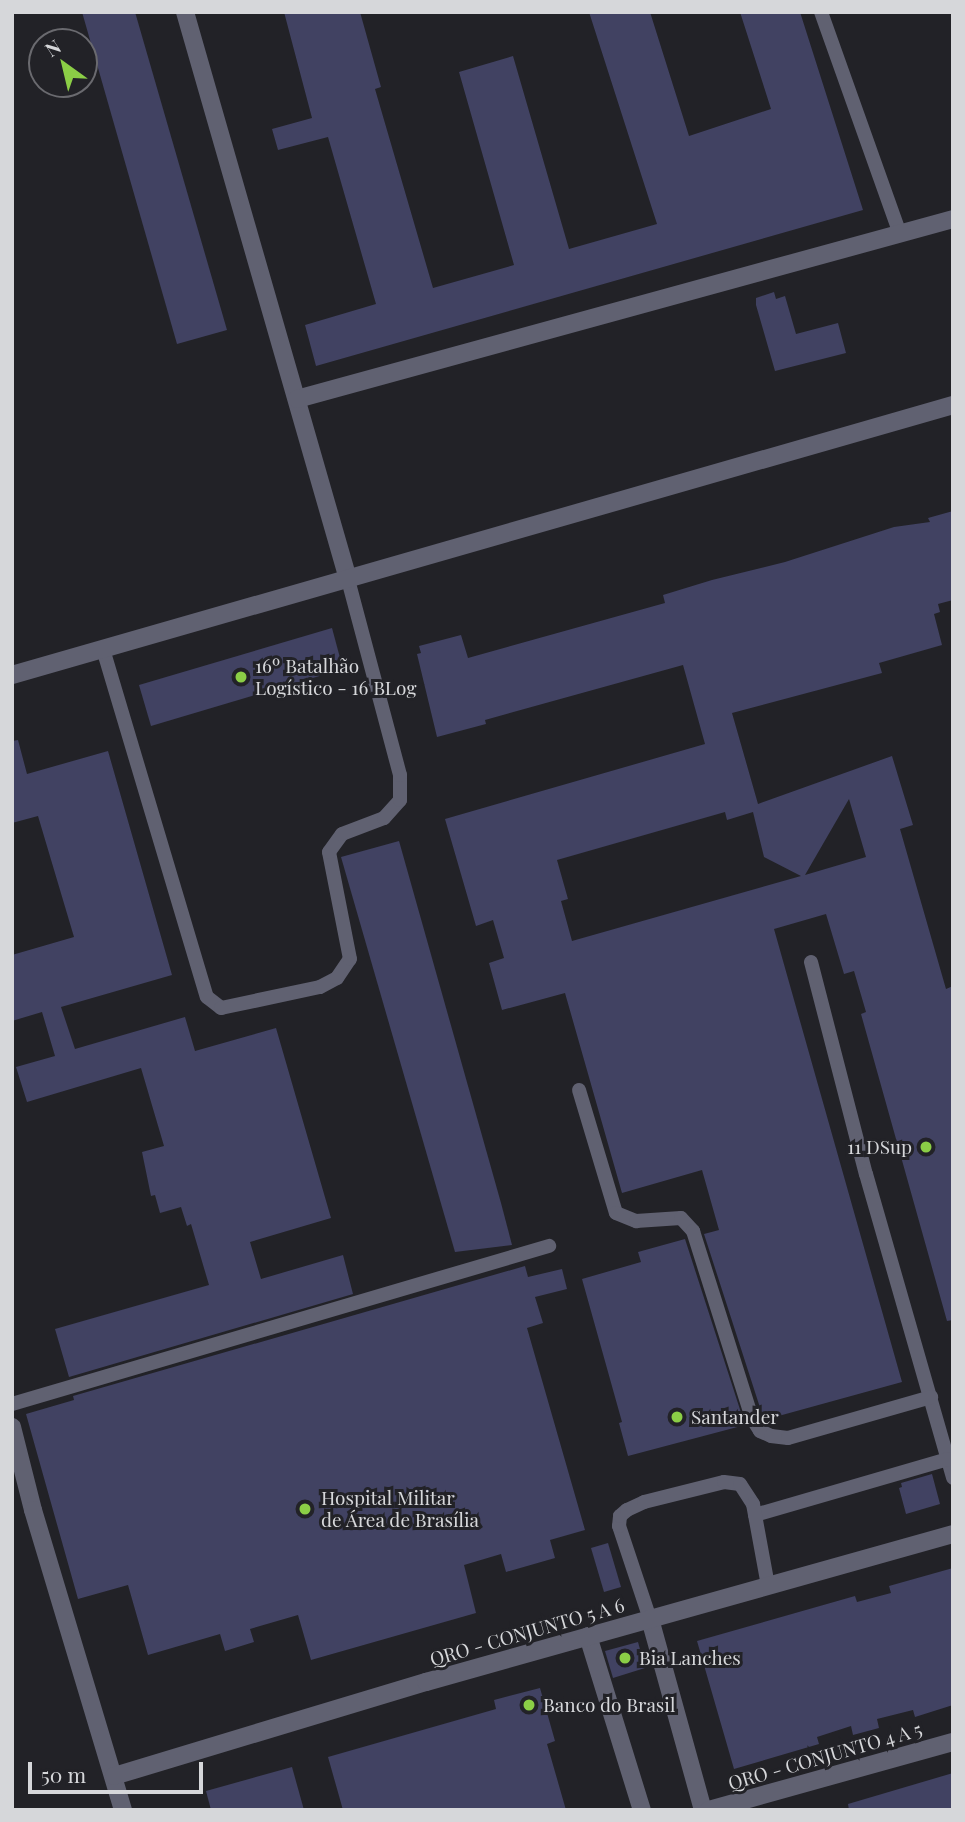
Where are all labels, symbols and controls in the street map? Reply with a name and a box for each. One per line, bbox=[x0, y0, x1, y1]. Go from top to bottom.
north arrow bbox=[28, 28, 98, 98]
text: N bbox=[39, 33, 65, 62]
place label: 16º Batalhão Logístico - 16 BLog bbox=[255, 655, 416, 699]
marker: 16º Batalhão Logístico - 16 BLog bbox=[233, 669, 249, 685]
place label: 11 DSup bbox=[847, 1136, 912, 1158]
marker: 11 DSup bbox=[918, 1139, 934, 1155]
place label: Santander bbox=[691, 1406, 779, 1428]
marker: Santander bbox=[669, 1409, 685, 1425]
place label: Hospital Militar de Área de Brasília bbox=[321, 1487, 480, 1531]
marker: Hospital Militar de Área de Brasília bbox=[295, 1499, 315, 1519]
street label: QRO - CONJUNTO 5 A 6 bbox=[427, 1593, 627, 1671]
place label: Bia Lanches bbox=[639, 1647, 741, 1669]
marker: Bia Lanches bbox=[617, 1650, 633, 1666]
place label: Banco do Brasil bbox=[543, 1694, 675, 1716]
marker: Banco do Brasil bbox=[521, 1697, 537, 1713]
street label: QRO - CONJUNTO 4 A 5 bbox=[725, 1717, 925, 1795]
scale bar bbox=[32, 1748, 206, 1792]
text: 50 m bbox=[41, 1760, 86, 1788]

